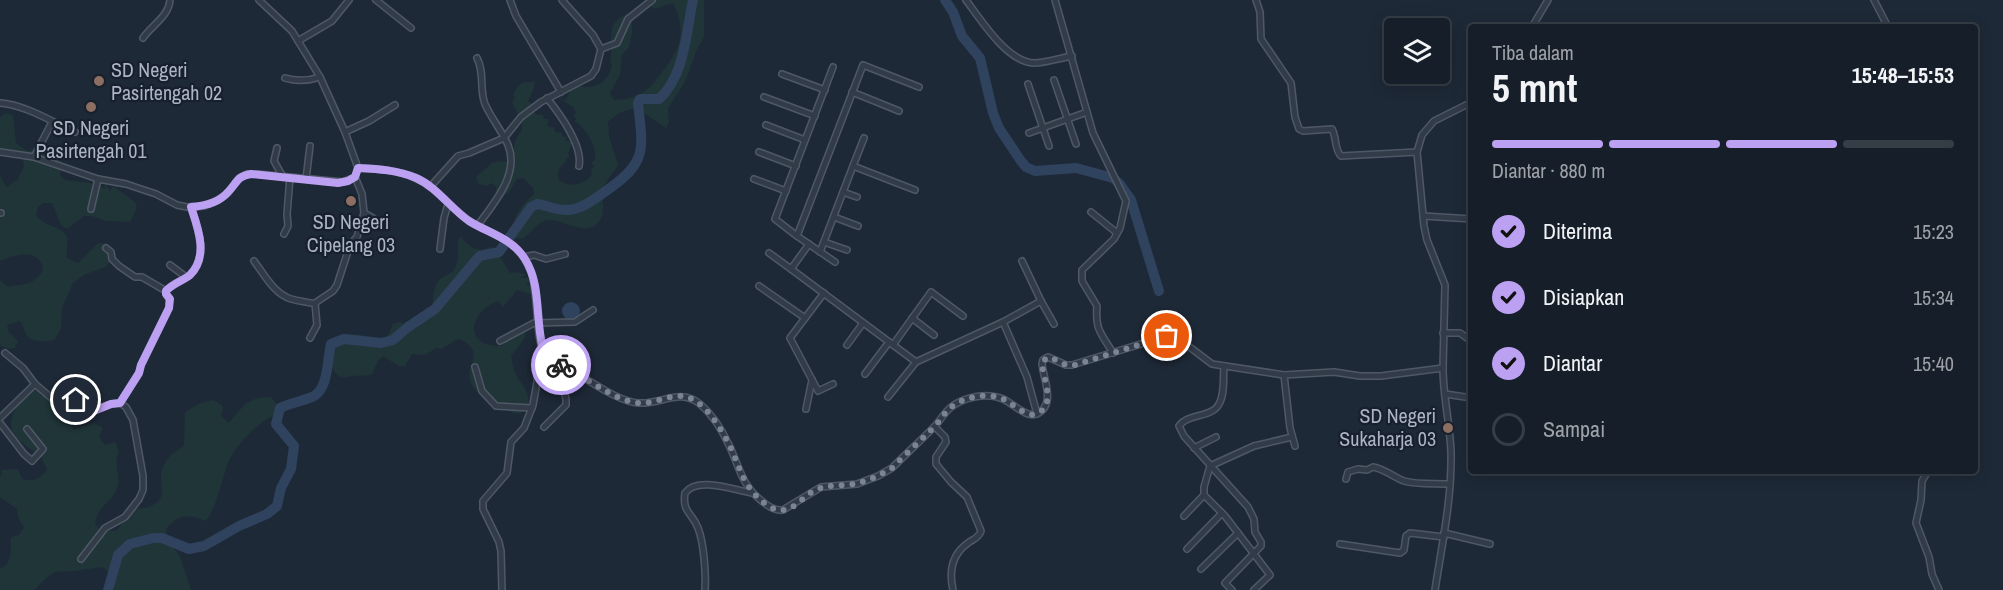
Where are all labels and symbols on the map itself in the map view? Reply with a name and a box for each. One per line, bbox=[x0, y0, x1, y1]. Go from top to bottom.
place label: SD Negeri Pasirtengah 02 bbox=[111, 56, 222, 106]
marker: SD Negeri Pasirtengah 02 bbox=[92, 74, 106, 88]
marker: SD Negeri Pasirtengah 01 bbox=[84, 100, 98, 114]
place label: SD Negeri Pasirtengah 01 bbox=[35, 114, 147, 164]
marker: SD Negeri Cipelang 03 bbox=[344, 194, 358, 208]
place label: SD Negeri Cipelang 03 bbox=[307, 208, 395, 258]
pin bbox=[1141, 310, 1192, 361]
courier bbox=[531, 335, 591, 395]
pin bbox=[50, 374, 101, 425]
place label: SD Negeri Sukaharja 03 bbox=[1339, 402, 1436, 452]
marker: SD Negeri Sukaharja 03 bbox=[1441, 421, 1455, 435]

